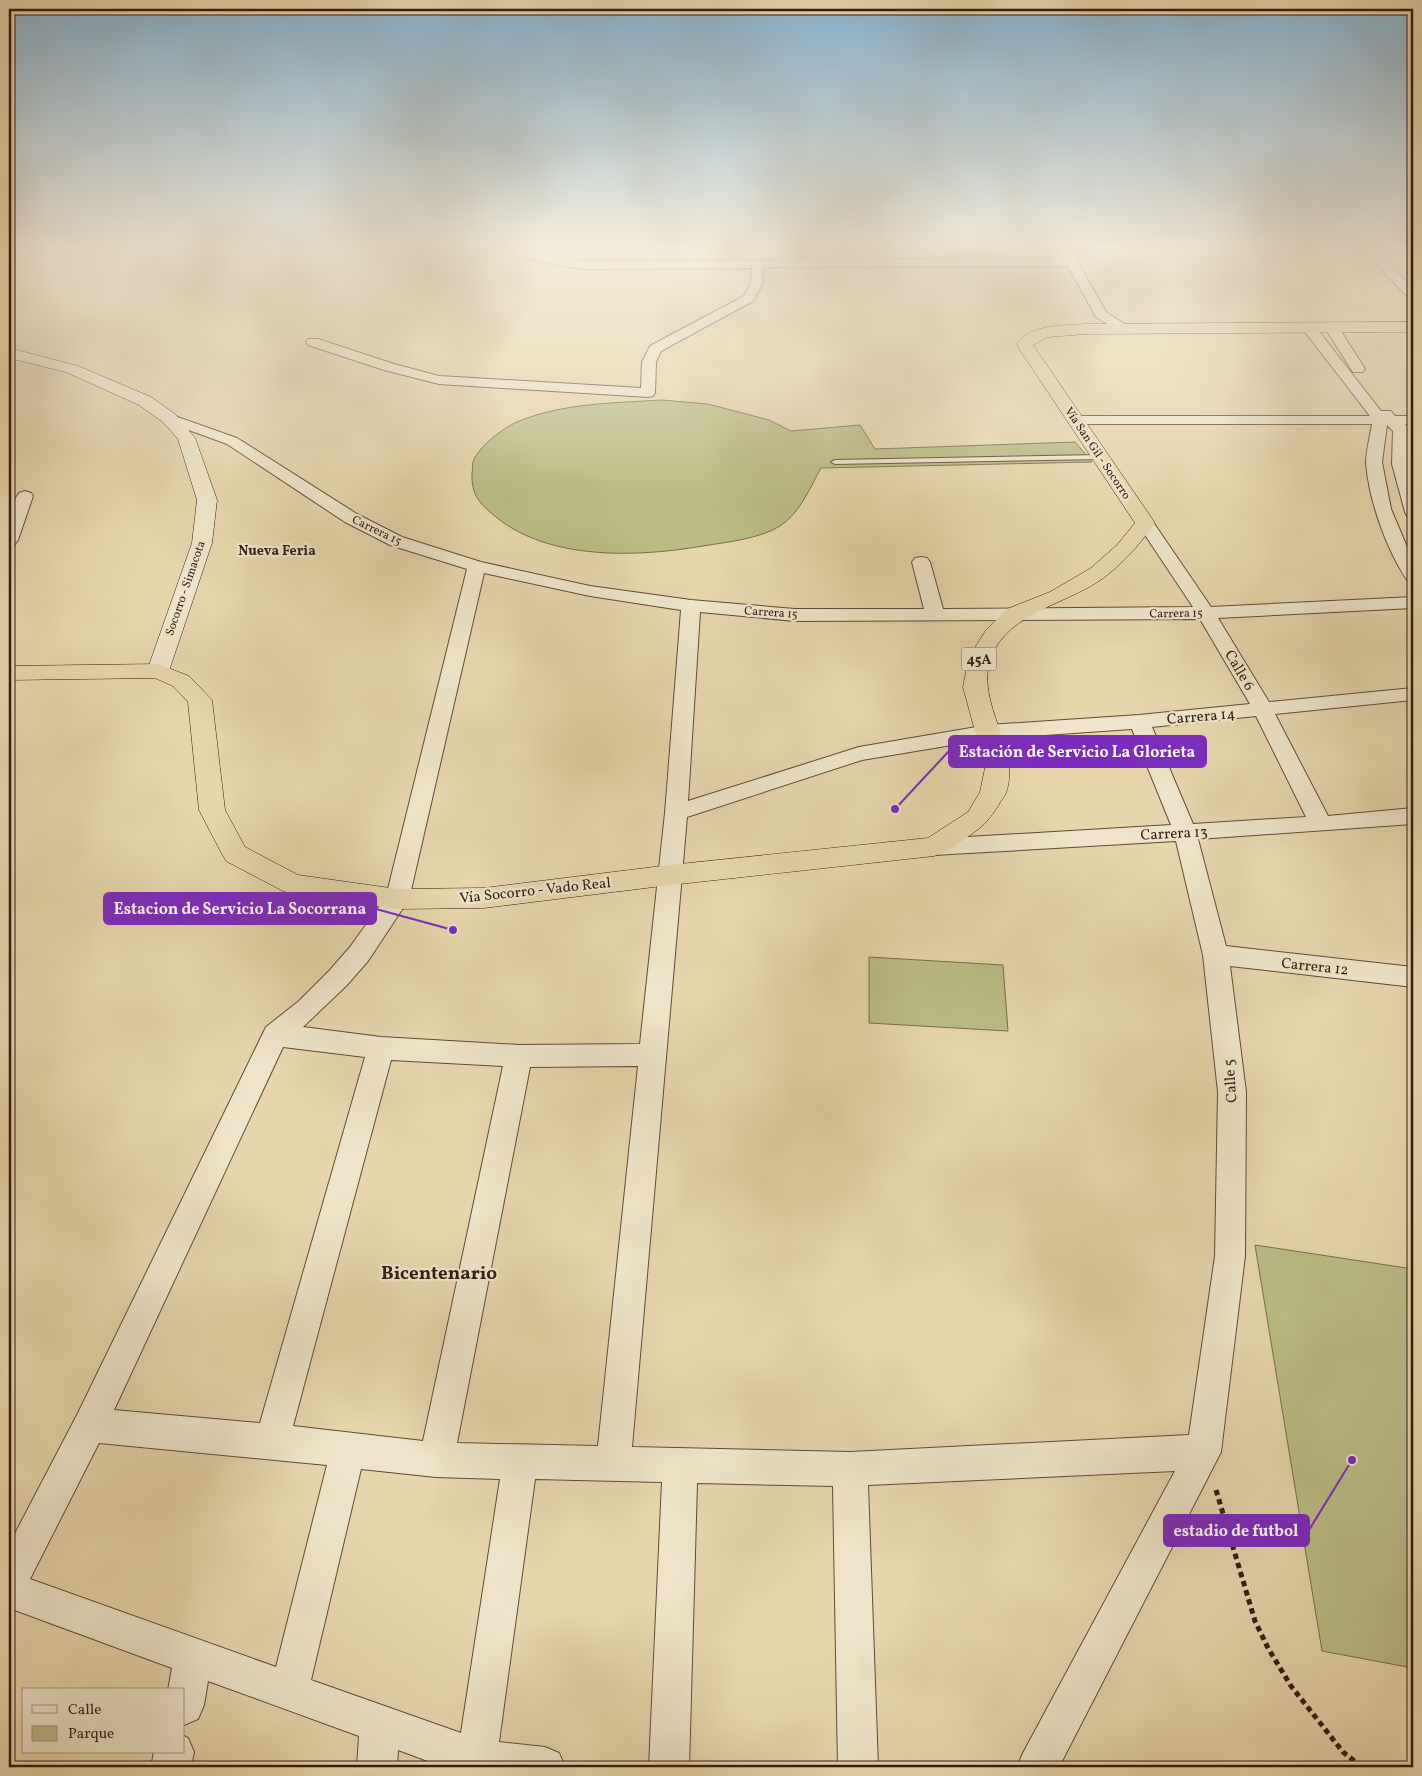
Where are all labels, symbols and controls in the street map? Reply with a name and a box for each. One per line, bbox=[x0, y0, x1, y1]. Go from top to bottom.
street label: Vía San Gil - Socorro bbox=[1060, 404, 1134, 503]
street label: Carrera 15 bbox=[349, 512, 404, 550]
street label: Socorro - Simacota bbox=[162, 539, 210, 638]
district label: Nueva Feria bbox=[238, 542, 316, 561]
street label: Carrera 15 bbox=[744, 603, 798, 623]
street label: Carrera 15 bbox=[1149, 606, 1203, 622]
street label: Calle 6 bbox=[1218, 647, 1259, 695]
road number: 45A bbox=[962, 648, 996, 671]
street label: Carrera 14 bbox=[1166, 704, 1236, 731]
callout: Estación de Servicio La Glorieta bbox=[949, 736, 1206, 767]
text: Estación de Servicio La Glorieta bbox=[959, 742, 1195, 764]
street label: Carrera 13 bbox=[1140, 822, 1208, 847]
street label: Vía Socorro - Vado Real bbox=[458, 873, 612, 910]
callout: Estacion de Servicio La Socorrana bbox=[104, 893, 376, 924]
text: Estacion de Servicio La Socorrana bbox=[114, 899, 366, 921]
street label: Carrera 12 bbox=[1280, 954, 1350, 981]
street label: Calle 5 bbox=[1220, 1058, 1243, 1103]
district label: Bicentenario bbox=[381, 1261, 497, 1287]
callout: estadio de futbol bbox=[1164, 1515, 1309, 1546]
text: estadio de futbol bbox=[1174, 1521, 1299, 1543]
legend bbox=[22, 1688, 185, 1754]
text: Calle bbox=[68, 1700, 101, 1721]
text: Parque bbox=[68, 1724, 114, 1745]

